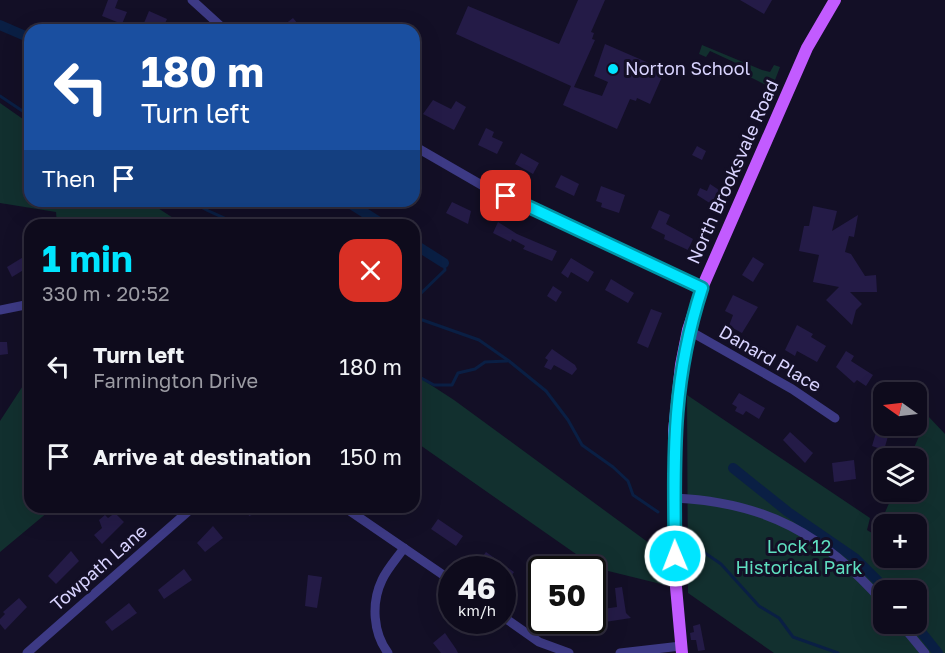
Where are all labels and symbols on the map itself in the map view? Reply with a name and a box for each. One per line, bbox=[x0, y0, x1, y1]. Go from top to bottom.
place label: Norton School bbox=[625, 57, 750, 79]
marker: Norton School bbox=[606, 62, 620, 76]
street label: North Brooksvale Road bbox=[682, 76, 783, 267]
pin bbox=[480, 170, 531, 221]
street label: Danard Place bbox=[715, 320, 826, 396]
north arrow bbox=[873, 382, 927, 436]
street label: Towpath Lane bbox=[46, 519, 151, 615]
position arrow bbox=[643, 524, 707, 588]
park label: Lock 12 Historical Park bbox=[735, 535, 863, 578]
speed limit sign: 50 bbox=[528, 556, 606, 634]

